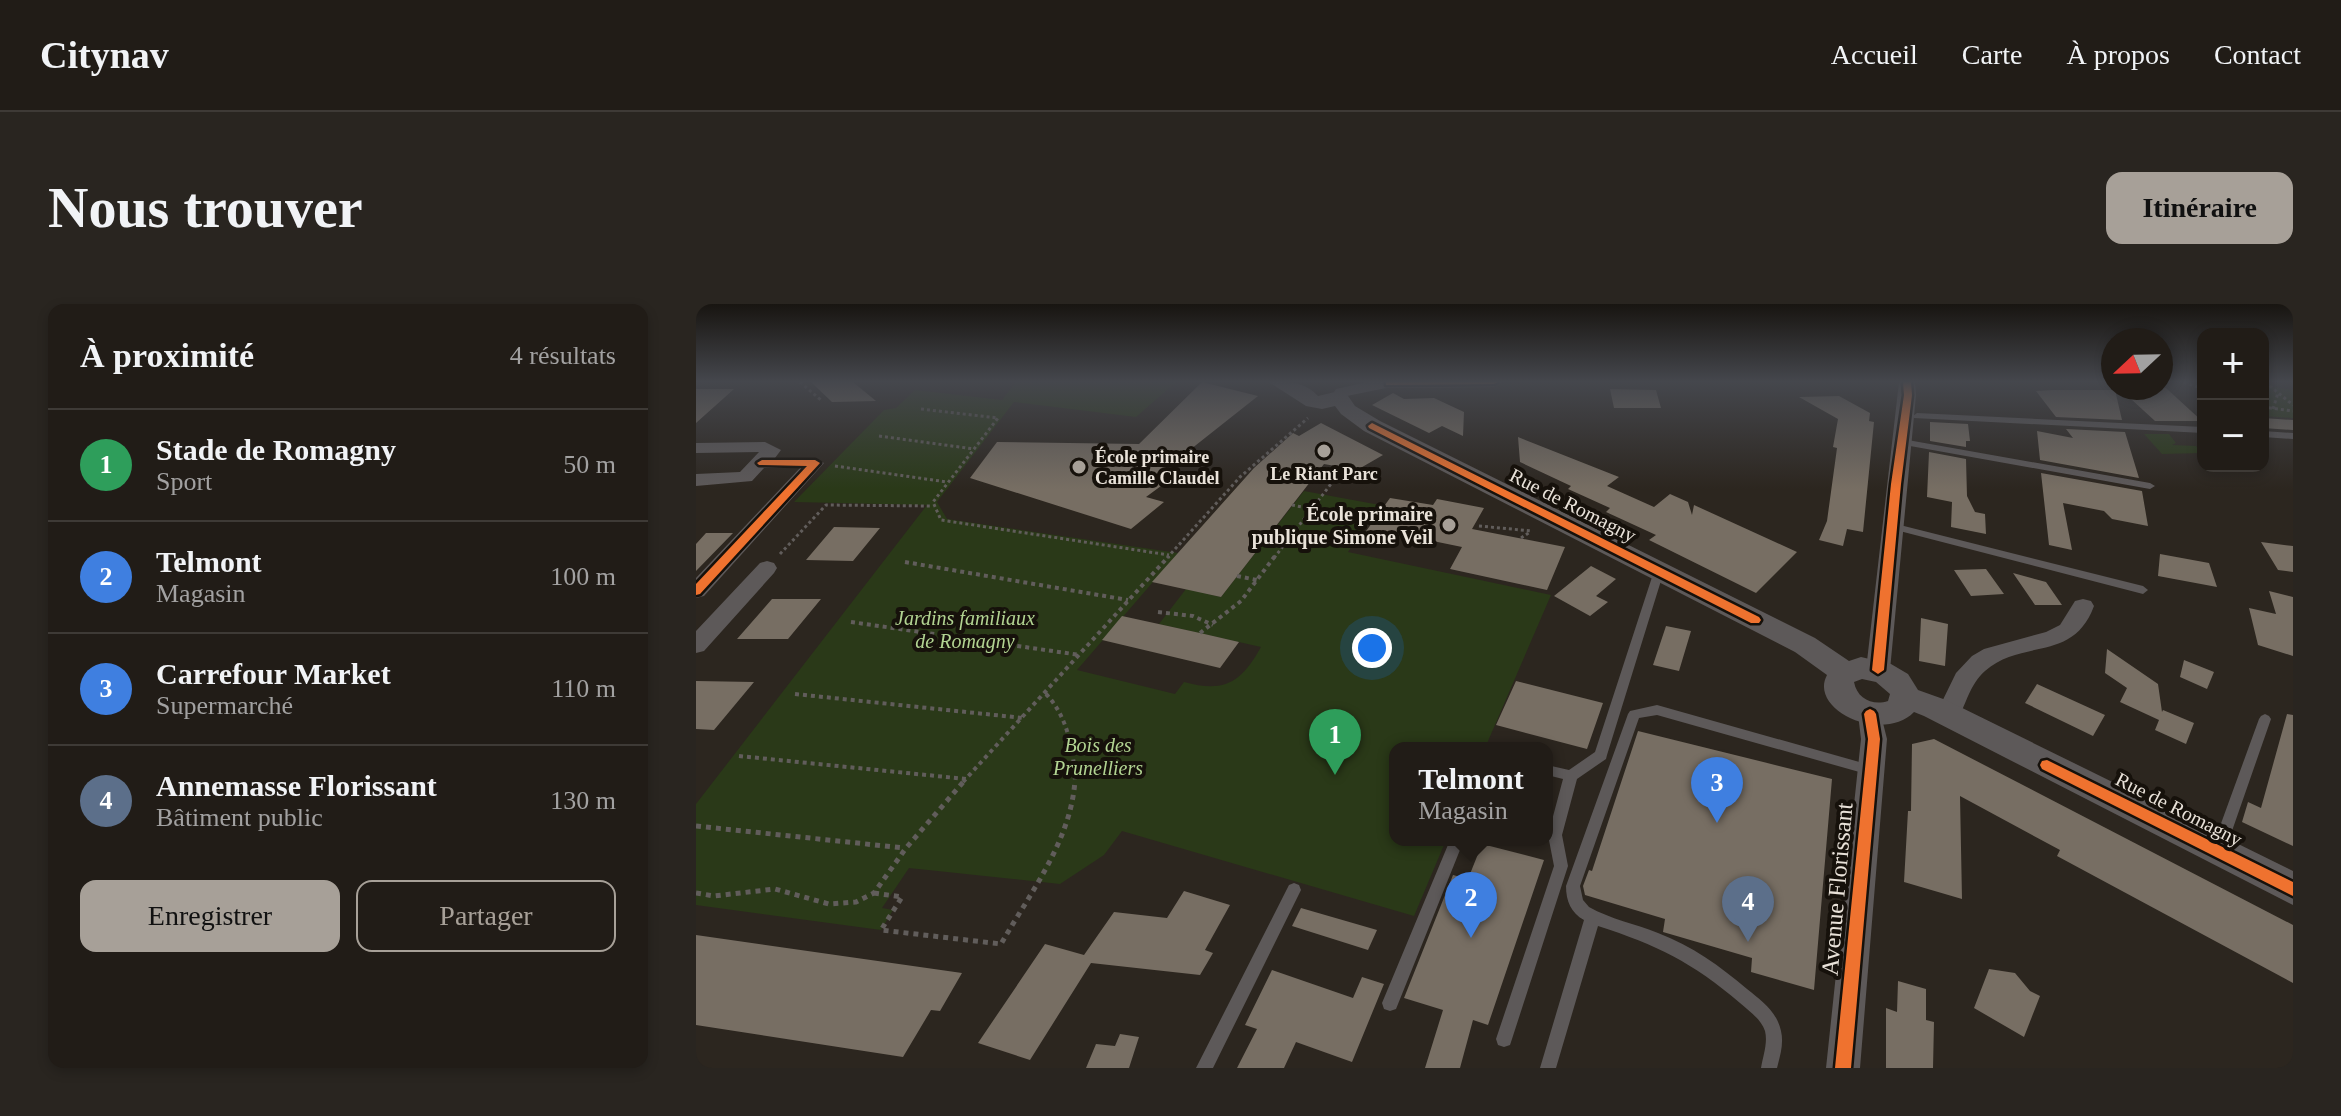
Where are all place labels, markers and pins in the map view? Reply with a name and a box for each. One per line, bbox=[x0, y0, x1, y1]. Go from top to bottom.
marker: Le Riant Parc bbox=[1315, 442, 1333, 460]
place label: École primaire Camille Claudel bbox=[1095, 446, 1220, 488]
marker: École primaire Camille Claudel bbox=[1070, 458, 1088, 476]
place label: Le Riant Parc bbox=[1270, 464, 1378, 484]
place label: École primaire publique Simone Veil bbox=[1252, 503, 1433, 549]
marker: École primaire publique Simone Veil bbox=[1440, 516, 1458, 534]
pin: 1 bbox=[1309, 709, 1361, 775]
pin: 3 bbox=[1691, 757, 1743, 823]
pin: 2 bbox=[1445, 872, 1497, 938]
pin: 4 bbox=[1722, 876, 1774, 942]

